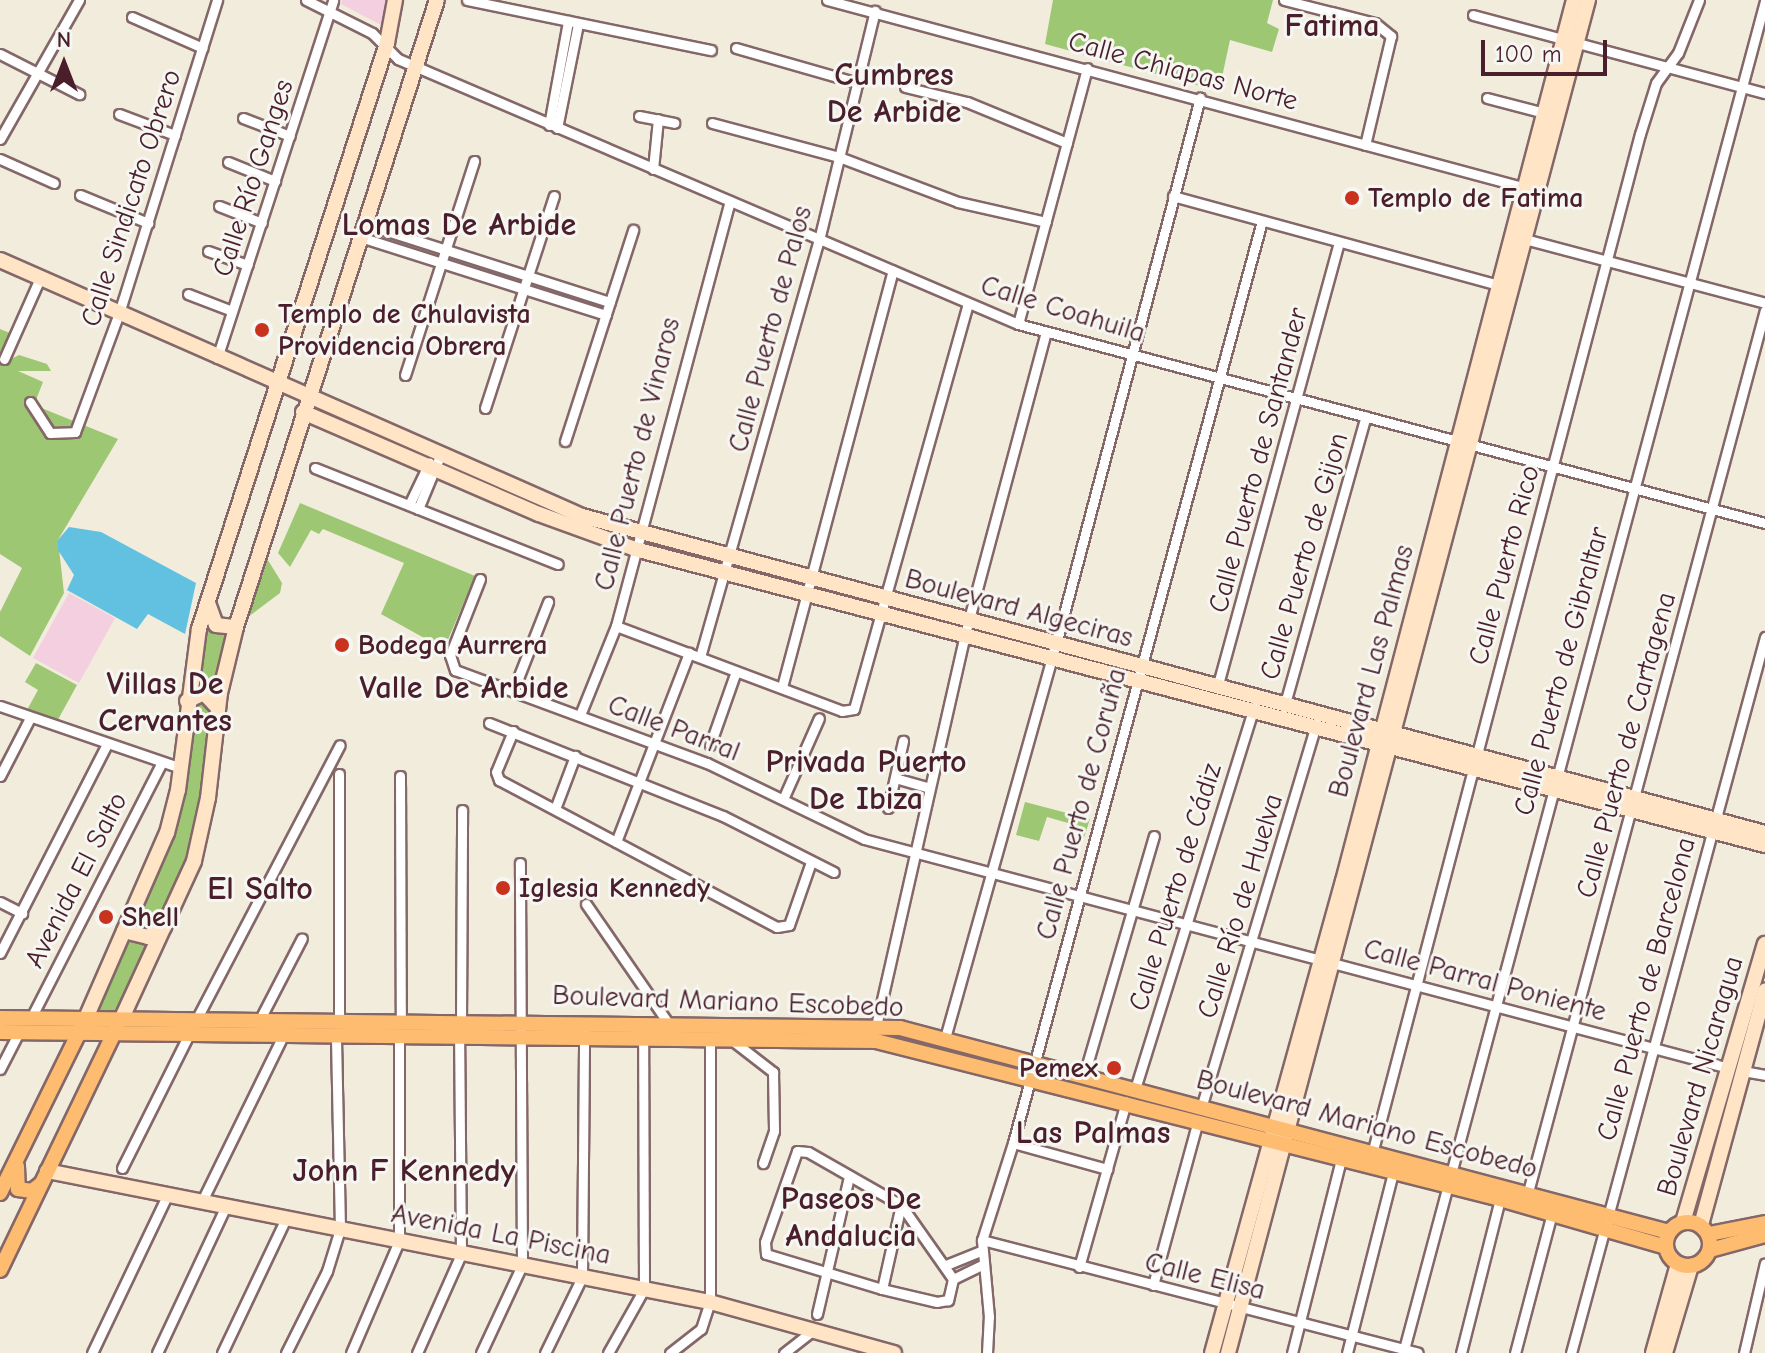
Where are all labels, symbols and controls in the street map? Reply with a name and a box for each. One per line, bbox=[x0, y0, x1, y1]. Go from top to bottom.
district label: Fatima bbox=[1285, 7, 1379, 45]
north arrow bbox=[24, 24, 104, 104]
street label: Calle Chiapas Norte bbox=[1065, 24, 1301, 118]
scale bar bbox=[1485, 24, 1611, 74]
text: N bbox=[57, 27, 71, 53]
text: 100 m bbox=[1495, 40, 1562, 68]
district label: Cumbres De Arbide bbox=[827, 57, 961, 132]
street label: Calle Sindicato Obrero bbox=[74, 65, 188, 331]
street label: Calle Río Ganges bbox=[205, 75, 301, 281]
place label: Templo de Fatima bbox=[1368, 181, 1583, 215]
marker: Templo de Fatima bbox=[1343, 189, 1361, 207]
street label: Calle Puerto de Palos bbox=[721, 202, 819, 456]
district label: Lomas De Arbide bbox=[342, 206, 576, 244]
street label: Calle Coahuila bbox=[977, 268, 1149, 350]
place label: Templo de Chulavista Providencia Obrera bbox=[278, 297, 531, 363]
street label: Calle Puerto de Santander bbox=[1201, 304, 1315, 616]
street label: Calle Puerto de Vinaros bbox=[587, 314, 687, 594]
marker: Templo de Chulavista Providencia Obrera bbox=[253, 321, 271, 339]
street label: Calle Puerto de Gijon bbox=[1253, 429, 1355, 683]
street label: Calle Puerto Rico bbox=[1461, 462, 1547, 668]
street label: Calle Puerto de Gibraltar bbox=[1506, 523, 1616, 819]
street label: Boulevard Las Palmas bbox=[1321, 541, 1421, 801]
street label: Boulevard Algeciras bbox=[901, 561, 1137, 655]
street label: Calle Puerto de Cartagena bbox=[1569, 588, 1683, 902]
place label: Bodega Aurrera bbox=[358, 628, 548, 662]
marker: Bodega Aurrera bbox=[333, 636, 351, 654]
street label: Calle Puerto de Coruña bbox=[1029, 665, 1133, 943]
district label: Villas De Cervantes bbox=[98, 666, 232, 741]
district label: Valle De Arbide bbox=[360, 669, 568, 707]
street label: Calle Parral bbox=[603, 687, 745, 769]
district label: Privada Puerto De Ibiza bbox=[765, 744, 967, 819]
street label: Calle Puerto de Cádiz bbox=[1121, 759, 1229, 1015]
street label: Avenida El Salto bbox=[17, 787, 135, 973]
street label: Calle Río de Huelva bbox=[1190, 790, 1290, 1022]
street label: Calle Puerto de Barcelona bbox=[1589, 834, 1703, 1144]
district label: El Salto bbox=[207, 870, 313, 908]
place label: Iglesia Kennedy bbox=[519, 871, 710, 905]
marker: Iglesia Kennedy bbox=[494, 879, 512, 897]
place label: Shell bbox=[122, 900, 179, 934]
marker: Shell bbox=[97, 908, 115, 926]
street label: Calle Parral Poniente bbox=[1360, 931, 1610, 1029]
street label: Boulevard Nicaragua bbox=[1650, 952, 1750, 1200]
street label: Boulevard Mariano Escobedo bbox=[552, 978, 904, 1024]
place label: Pemex bbox=[1019, 1051, 1098, 1085]
marker: Pemex bbox=[1105, 1059, 1123, 1077]
street label: Boulevard Mariano Escobedo bbox=[1193, 1062, 1541, 1186]
district label: Las Palmas bbox=[1016, 1114, 1170, 1152]
district label: John F Kennedy bbox=[293, 1152, 515, 1190]
district label: Paseos De Andalucia bbox=[781, 1181, 921, 1256]
street label: Avenida La Piscina bbox=[389, 1196, 613, 1272]
street label: Calle Elisa bbox=[1141, 1245, 1269, 1307]

